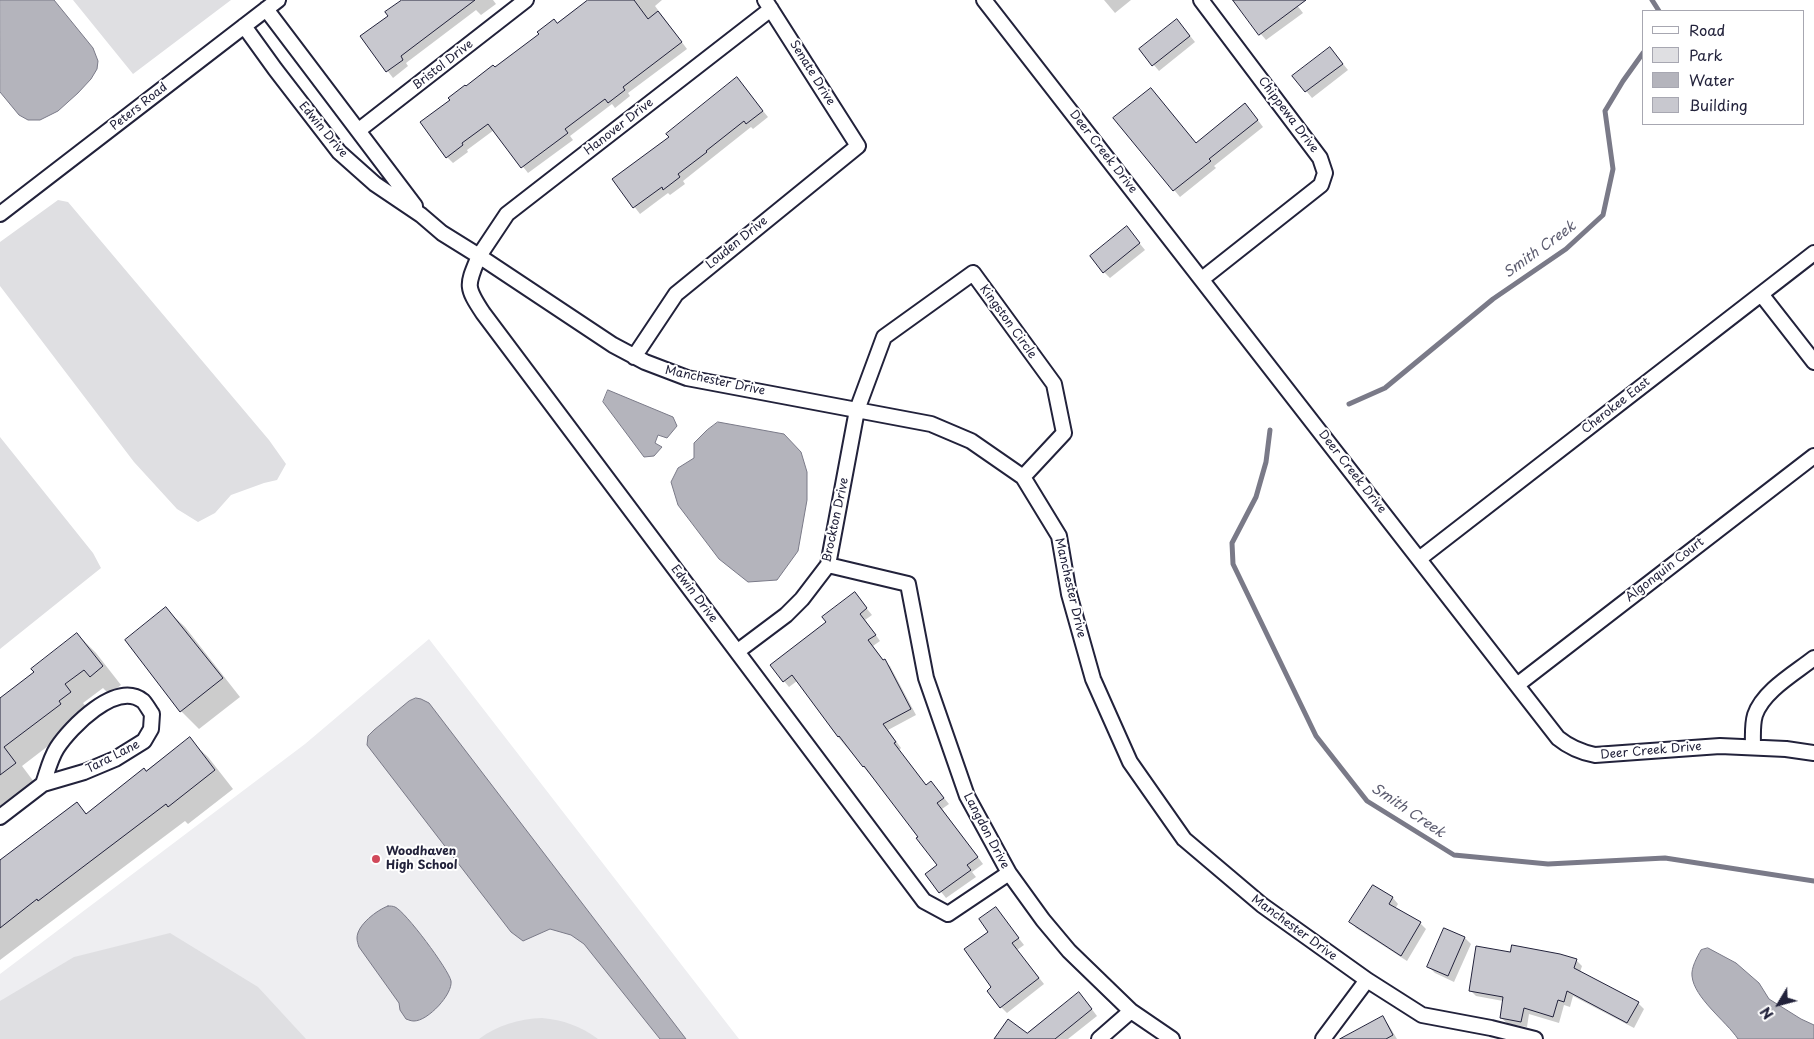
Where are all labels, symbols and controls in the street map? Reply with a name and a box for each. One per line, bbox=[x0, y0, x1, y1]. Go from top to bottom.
legend bbox=[1642, 10, 1804, 125]
text: Road bbox=[1689, 18, 1725, 41]
street label: Bristol Drive bbox=[410, 37, 476, 93]
street label: Senate Drive bbox=[786, 38, 838, 108]
text: Park bbox=[1689, 43, 1723, 66]
text: Water bbox=[1689, 68, 1734, 91]
street label: Chippewa Drive bbox=[1255, 74, 1321, 156]
street label: Peters Road bbox=[108, 80, 170, 134]
text: Building bbox=[1689, 93, 1748, 116]
street label: Hanover Drive bbox=[582, 96, 656, 158]
street label: Edwin Drive bbox=[296, 99, 350, 161]
street label: Deer Creek Drive bbox=[1066, 108, 1140, 196]
street label: Louden Drive bbox=[703, 214, 771, 272]
water label: Smith Creek bbox=[1501, 218, 1579, 282]
street label: Kingston Circle bbox=[976, 282, 1040, 362]
street label: Manchester Drive bbox=[664, 363, 766, 399]
street label: Cherokee East bbox=[1579, 375, 1653, 437]
street label: Deer Creek Drive bbox=[1315, 428, 1389, 516]
street label: Brockton Drive bbox=[820, 476, 852, 564]
street label: Algonquin Court bbox=[1623, 535, 1707, 605]
street label: Manchester Drive bbox=[1052, 537, 1088, 639]
street label: Edwin Drive bbox=[668, 562, 720, 626]
street label: Tara Lane bbox=[84, 737, 142, 777]
street label: Deer Creek Drive bbox=[1600, 739, 1702, 763]
water label: Smith Creek bbox=[1368, 780, 1448, 842]
street label: Langdon Drive bbox=[960, 791, 1012, 871]
place label: Woodhaven High School bbox=[386, 845, 457, 873]
marker: Woodhaven High School bbox=[370, 853, 382, 865]
street label: Manchester Drive bbox=[1249, 892, 1339, 964]
north arrow bbox=[1754, 979, 1804, 1029]
text: N bbox=[1755, 1003, 1778, 1024]

